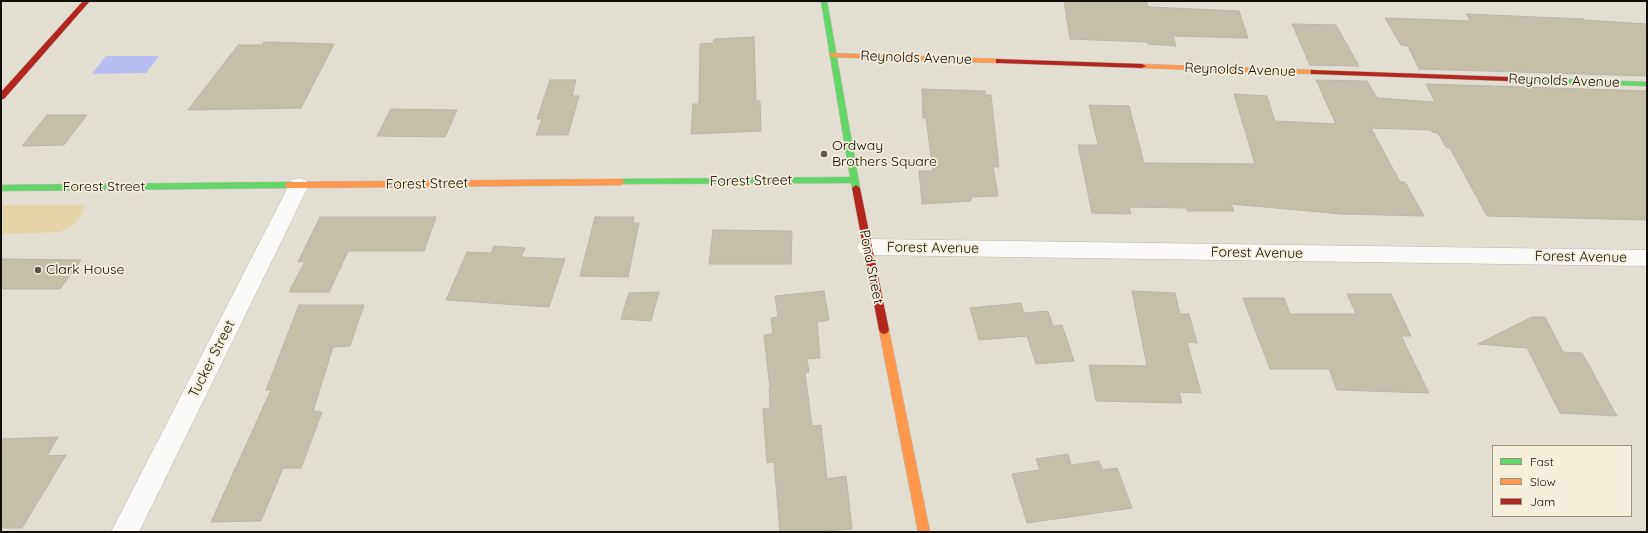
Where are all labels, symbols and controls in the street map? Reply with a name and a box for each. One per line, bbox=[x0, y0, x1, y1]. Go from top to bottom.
street label: Reynolds Avenue bbox=[860, 48, 972, 68]
street label: Reynolds Avenue bbox=[1184, 60, 1296, 80]
street label: Reynolds Avenue bbox=[1508, 71, 1620, 91]
place label: Ordway Brothers Square bbox=[832, 138, 937, 170]
marker: Ordway Brothers Square bbox=[819, 149, 829, 159]
street label: Forest Street bbox=[710, 172, 792, 190]
street label: Forest Street bbox=[386, 175, 468, 193]
street label: Forest Street bbox=[63, 179, 145, 195]
street label: Pond Street bbox=[856, 228, 886, 306]
street label: Forest Avenue bbox=[887, 239, 979, 257]
street label: Forest Avenue bbox=[1211, 244, 1303, 262]
street label: Forest Avenue bbox=[1535, 248, 1627, 266]
place label: Clark House bbox=[46, 262, 125, 278]
marker: Clark House bbox=[33, 265, 43, 275]
street label: Tucker Street bbox=[185, 318, 239, 400]
legend bbox=[1492, 445, 1632, 517]
text: Fast bbox=[1530, 454, 1554, 469]
text: Slow bbox=[1530, 474, 1556, 489]
text: Jam bbox=[1530, 494, 1555, 509]

